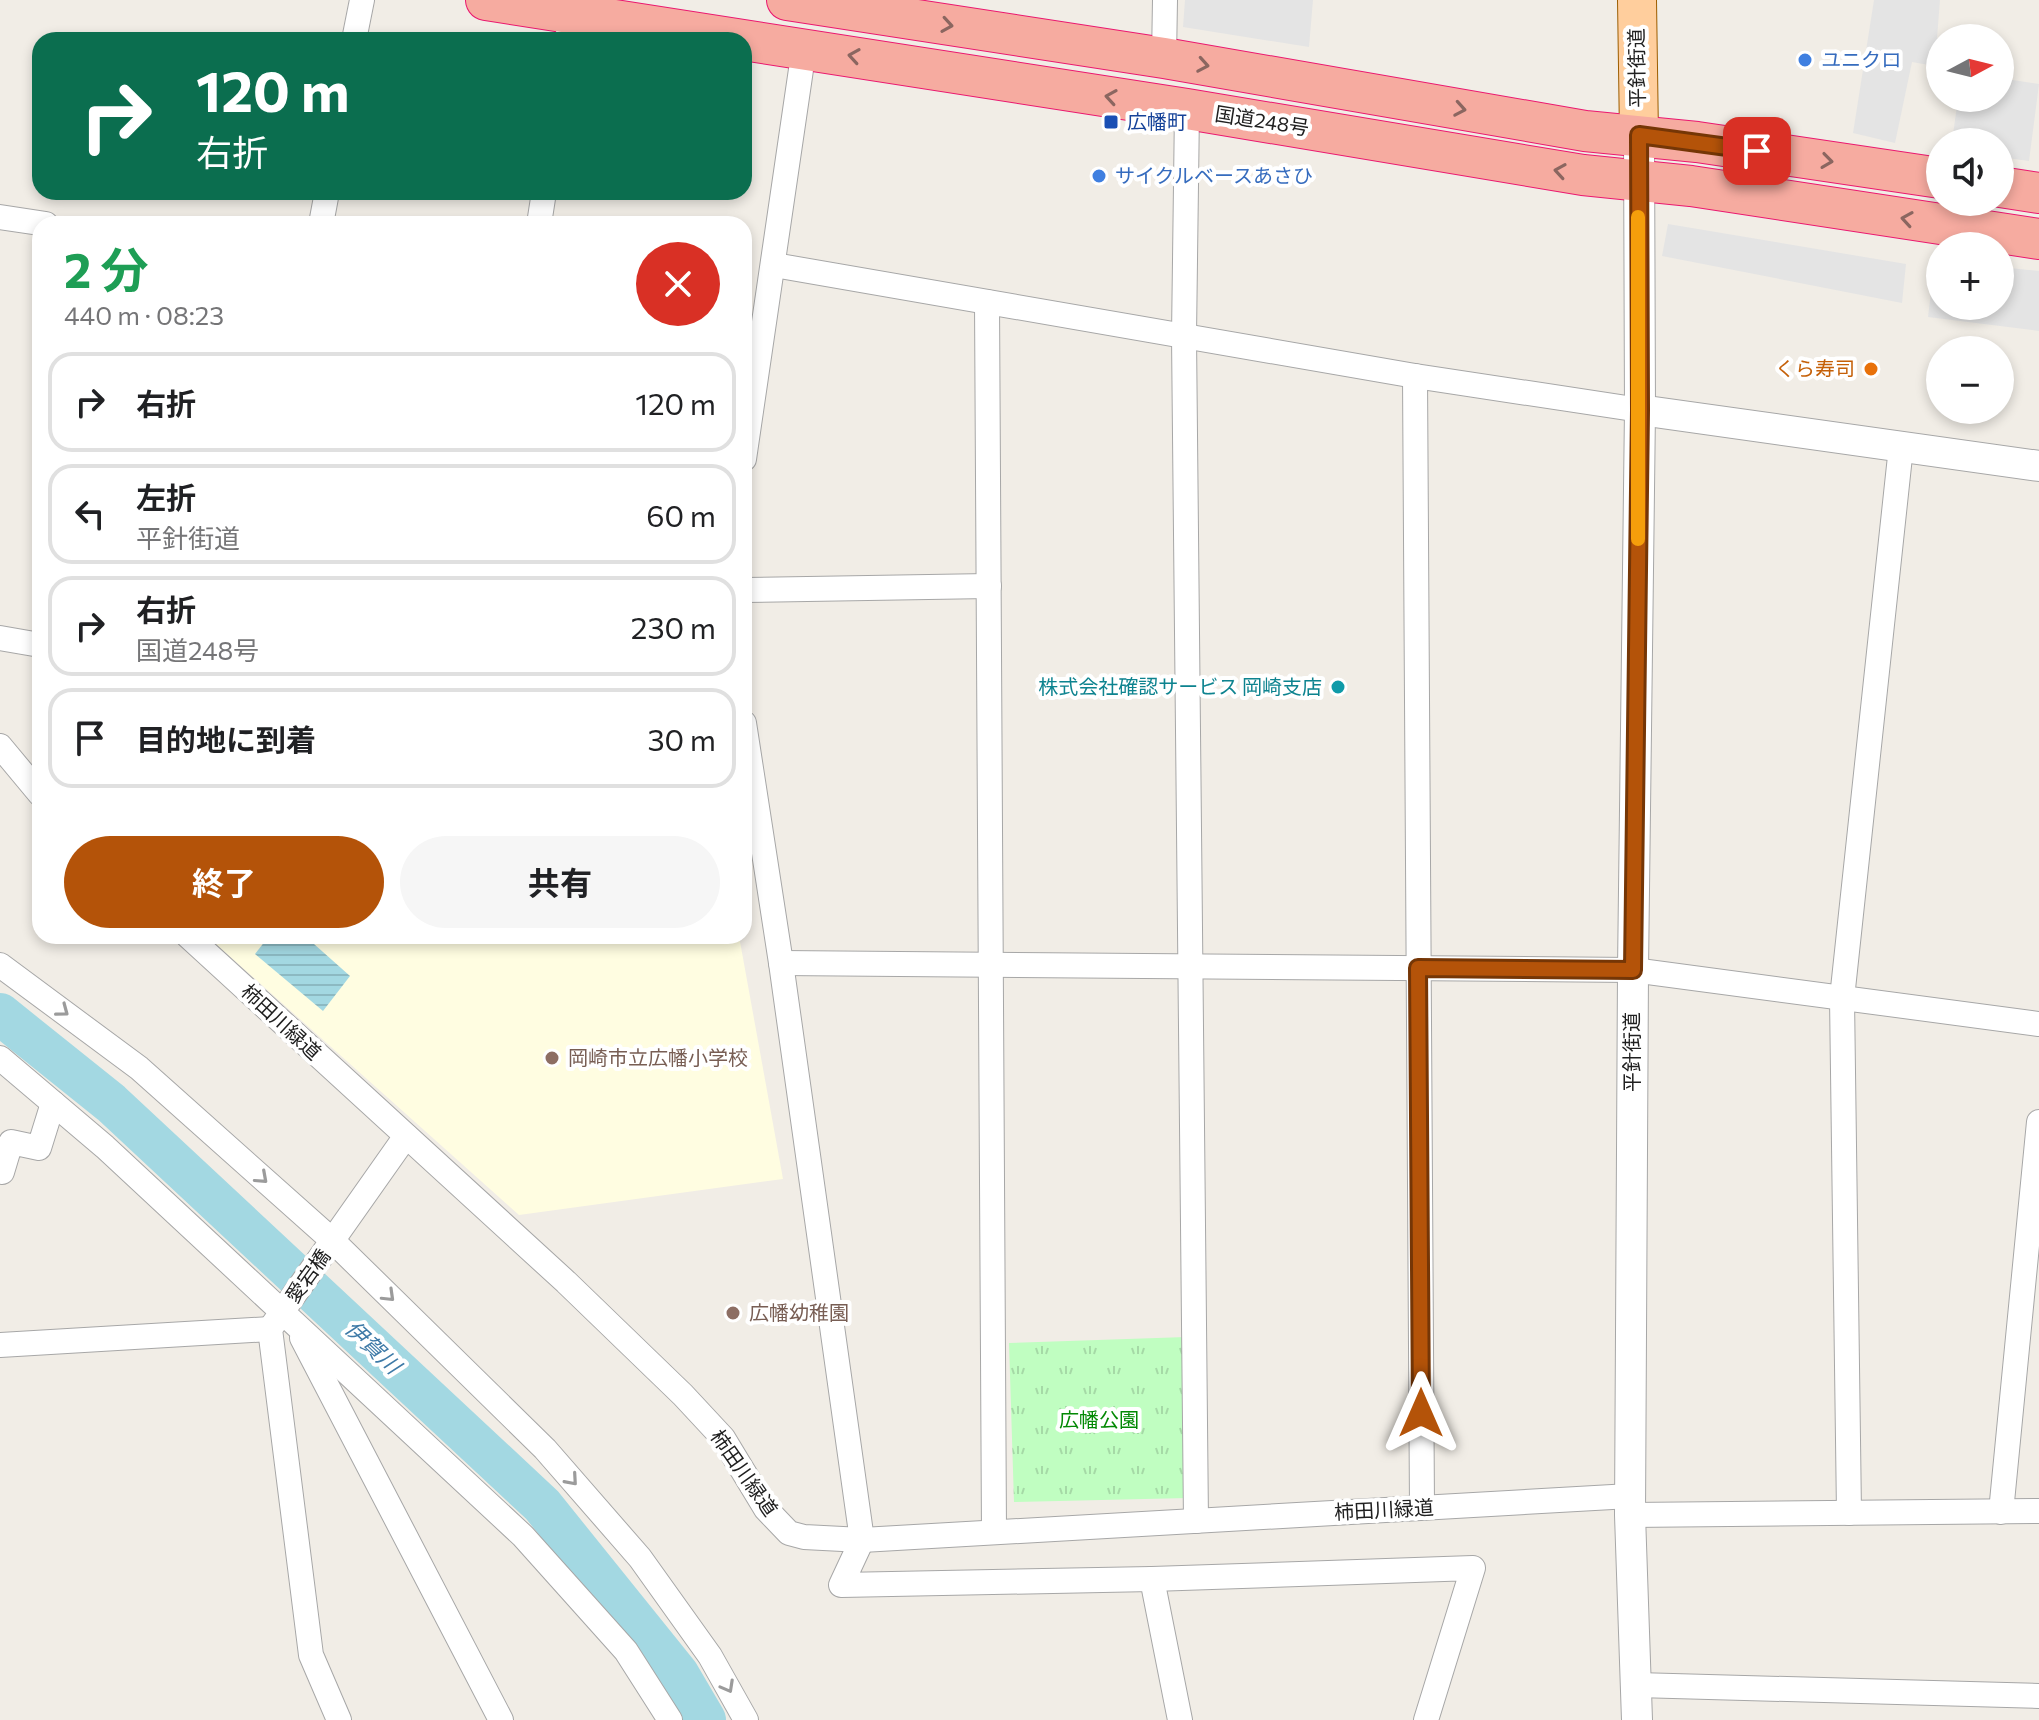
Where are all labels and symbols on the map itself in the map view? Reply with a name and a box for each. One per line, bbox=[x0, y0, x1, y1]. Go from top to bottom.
one-way arrow bbox=[940, 16, 953, 33]
north arrow bbox=[1926, 24, 2014, 112]
street label: 平針街道 bbox=[1623, 28, 1649, 108]
place label: ユニクロ bbox=[1821, 47, 1901, 71]
one-way arrow bbox=[847, 49, 861, 66]
marker: ユニクロ bbox=[1796, 51, 1814, 69]
one-way arrow bbox=[1197, 56, 1210, 73]
one-way arrow bbox=[1104, 89, 1117, 106]
one-way arrow bbox=[1453, 100, 1467, 117]
street label: 国道248号 bbox=[1213, 101, 1311, 139]
place label: 広幡町 bbox=[1127, 109, 1187, 133]
marker: 広幡町 bbox=[1102, 113, 1120, 131]
pin bbox=[1723, 117, 1791, 185]
one-way arrow bbox=[1820, 152, 1834, 169]
place label: サイクルベースあさひ bbox=[1115, 163, 1313, 187]
one-way arrow bbox=[1554, 163, 1567, 180]
marker: サイクルベースあさひ bbox=[1090, 167, 1108, 185]
one-way arrow bbox=[1900, 211, 1913, 228]
place label: くら寿司 bbox=[1775, 356, 1855, 380]
marker: くら寿司 bbox=[1862, 360, 1880, 378]
place label: 株式会社確認サービス 岡崎支店 bbox=[1038, 674, 1322, 698]
marker: 株式会社確認サービス 岡崎支店 bbox=[1329, 678, 1347, 696]
street label: 柿田川緑道 bbox=[237, 978, 326, 1064]
one-way arrow bbox=[54, 1002, 68, 1016]
street label: 平針街道 bbox=[1619, 1012, 1643, 1092]
place label: 岡崎市立広幡小学校 bbox=[568, 1045, 748, 1069]
marker: 岡崎市立広幡小学校 bbox=[543, 1049, 561, 1067]
one-way arrow bbox=[252, 1168, 267, 1183]
street label: 愛宕橋 bbox=[280, 1244, 335, 1307]
one-way arrow bbox=[380, 1286, 394, 1301]
place label: 広幡幼稚園 bbox=[749, 1300, 849, 1324]
marker: 広幡幼稚園 bbox=[724, 1304, 742, 1322]
water label: 伊賀川 bbox=[340, 1314, 408, 1380]
position arrow bbox=[1379, 1371, 1463, 1455]
park label: 広幡公園 bbox=[1059, 1407, 1139, 1431]
street label: 柿田川緑道 bbox=[706, 1425, 783, 1520]
one-way arrow bbox=[562, 1470, 577, 1485]
street label: 柿田川緑道 bbox=[1333, 1494, 1435, 1524]
one-way arrow bbox=[718, 1679, 734, 1693]

